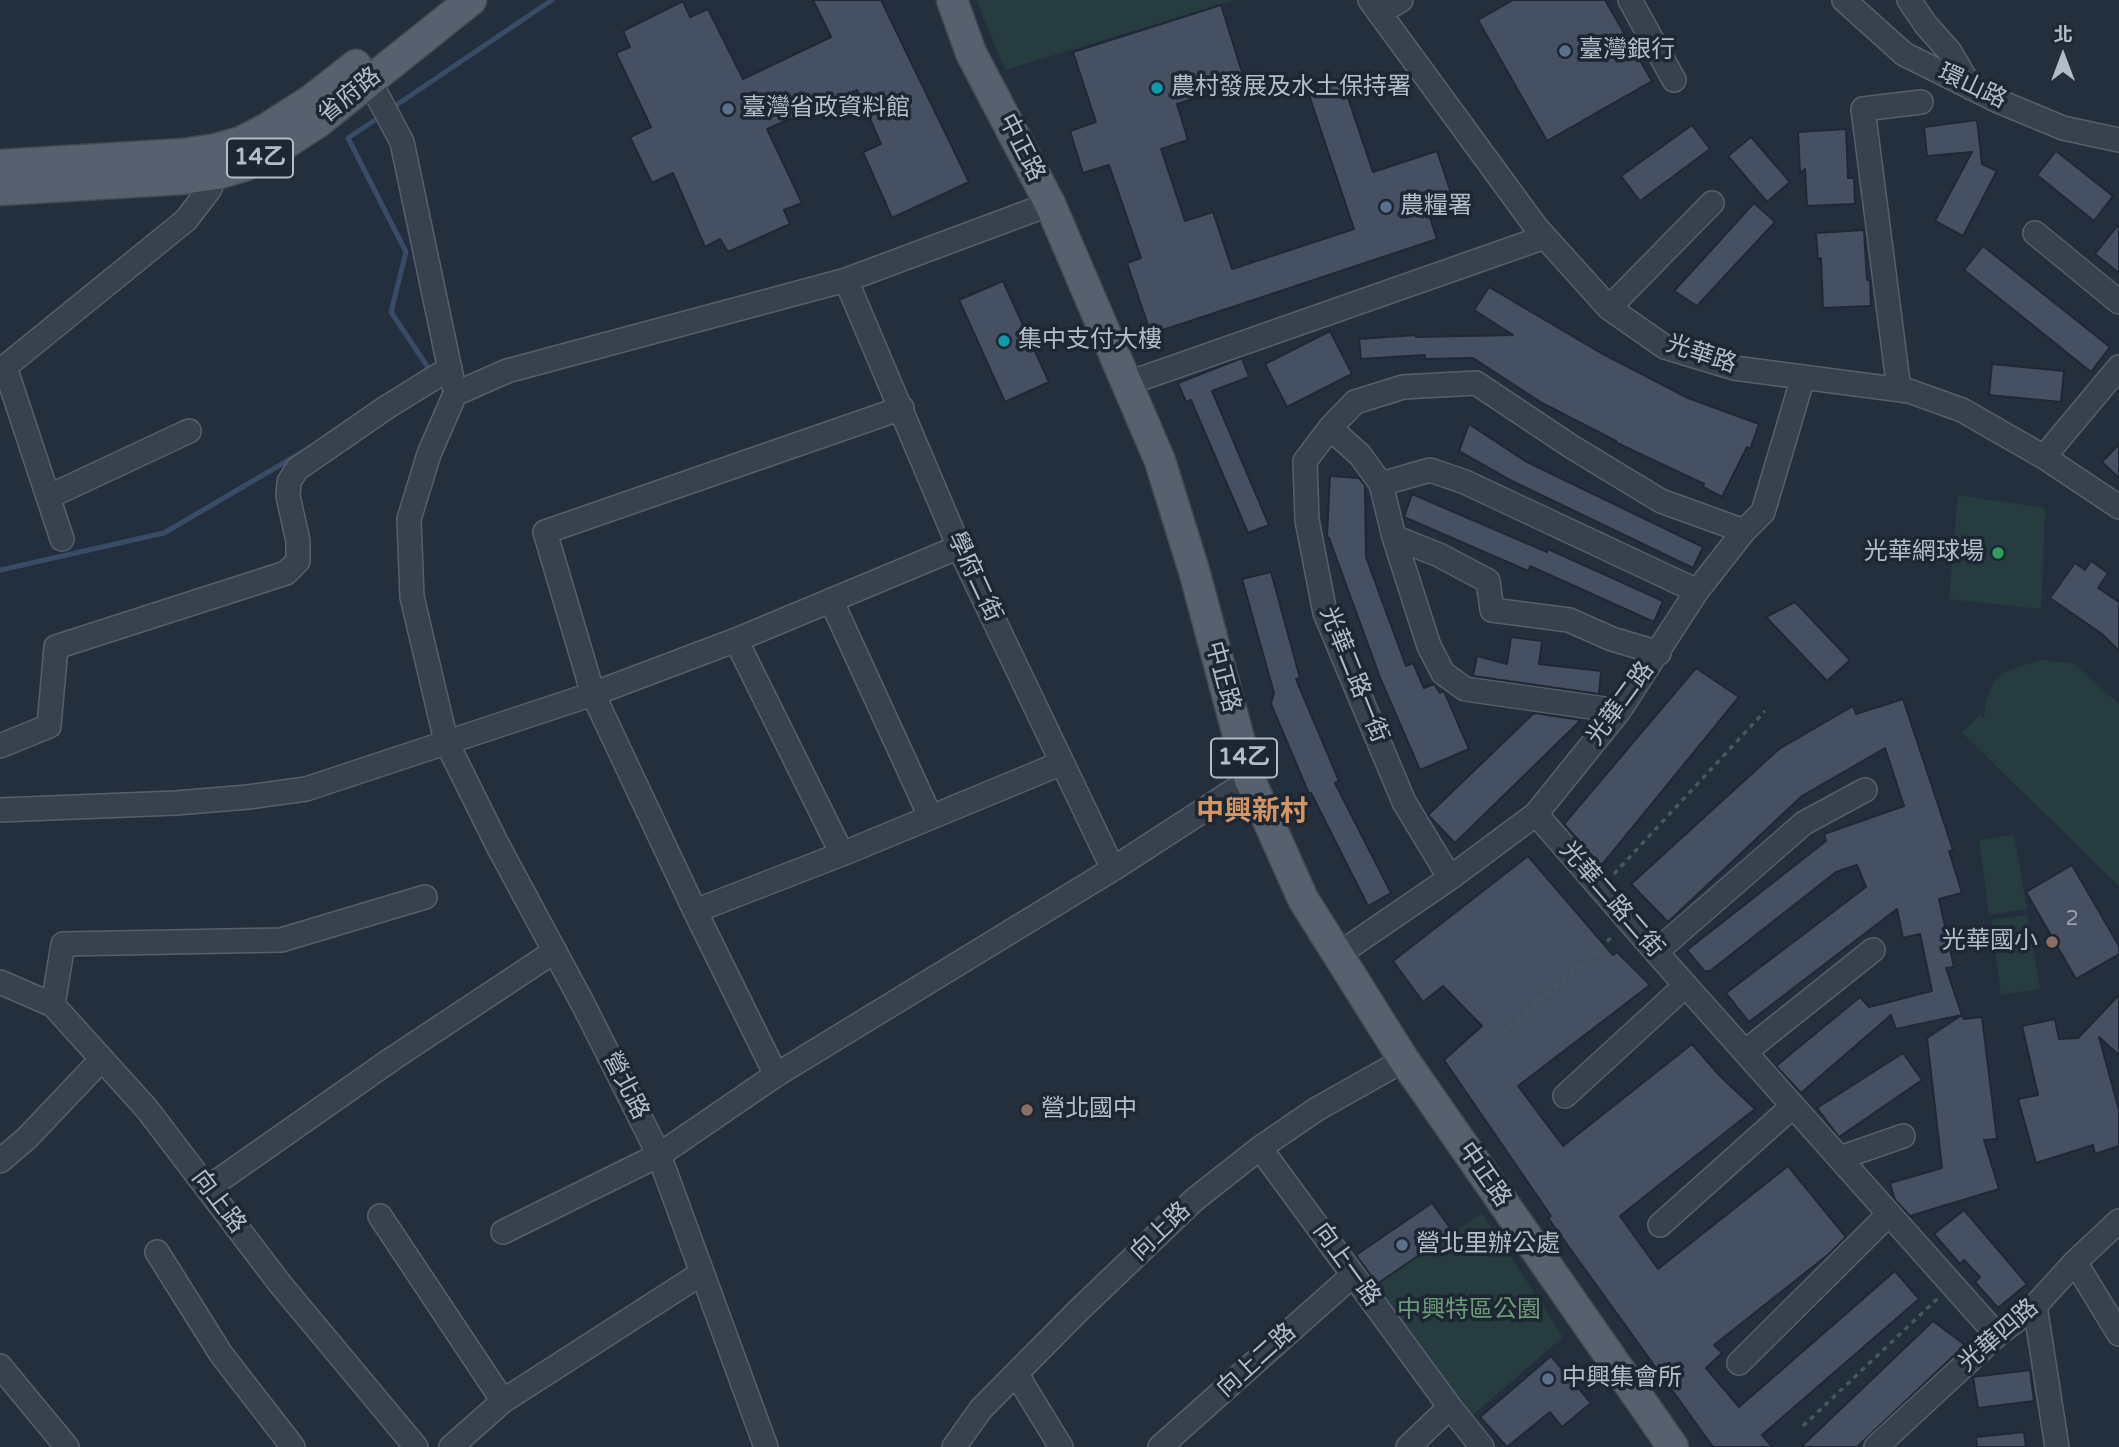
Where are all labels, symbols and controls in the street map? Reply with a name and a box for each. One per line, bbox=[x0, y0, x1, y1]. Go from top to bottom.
north arrow bbox=[2028, 21, 2098, 91]
text: 北 bbox=[2053, 24, 2073, 46]
place label: 臺灣銀行 bbox=[1579, 37, 1675, 65]
marker: 臺灣銀行 bbox=[1557, 43, 1573, 59]
street label: 環山路 bbox=[1933, 59, 2011, 115]
street label: 省府路 bbox=[313, 62, 387, 130]
place label: 農村發展及水土保持署 bbox=[1171, 74, 1411, 102]
marker: 農村發展及水土保持署 bbox=[1149, 80, 1165, 96]
place label: 臺灣省政資料館 bbox=[742, 95, 910, 123]
marker: 臺灣省政資料館 bbox=[720, 101, 736, 117]
street label: 中正路 bbox=[992, 109, 1050, 187]
road number: 14乙 bbox=[227, 139, 293, 178]
place label: 農糧署 bbox=[1400, 193, 1472, 221]
marker: 農糧署 bbox=[1378, 199, 1394, 215]
place label: 集中支付大樓 bbox=[1018, 327, 1162, 355]
street label: 光華路 bbox=[1662, 330, 1740, 380]
marker: 集中支付大樓 bbox=[996, 333, 1012, 349]
street label: 學府二街 bbox=[941, 527, 1007, 627]
place label: 光華網球場 bbox=[1864, 539, 1984, 567]
marker: 光華網球場 bbox=[1990, 545, 2006, 561]
street label: 光華二路一街 bbox=[1313, 603, 1393, 747]
street label: 中正路 bbox=[1199, 638, 1245, 716]
street label: 光華二路 bbox=[1581, 657, 1661, 751]
road number: 14乙 bbox=[1211, 738, 1277, 778]
district label: 中興新村 bbox=[1196, 796, 1308, 830]
street label: 光華二路二街 bbox=[1553, 836, 1669, 964]
house number: 2 bbox=[2065, 906, 2079, 932]
place label: 光華國小 bbox=[1942, 928, 2038, 956]
marker: 光華國小 bbox=[2044, 934, 2060, 950]
street label: 營北路 bbox=[596, 1047, 654, 1125]
place label: 營北國中 bbox=[1041, 1096, 1137, 1124]
marker: 營北國中 bbox=[1019, 1102, 1035, 1118]
street label: 中正路 bbox=[1452, 1137, 1516, 1213]
street label: 向上路 bbox=[185, 1165, 251, 1239]
street label: 向上路 bbox=[1125, 1197, 1197, 1267]
street label: 向上一路 bbox=[1306, 1218, 1386, 1312]
place label: 營北里辦公處 bbox=[1416, 1231, 1560, 1259]
marker: 營北里辦公處 bbox=[1394, 1237, 1410, 1253]
street label: 光華四路 bbox=[1953, 1294, 2045, 1378]
park label: 中興特區公園 bbox=[1397, 1297, 1541, 1325]
street label: 向上二路 bbox=[1212, 1318, 1302, 1404]
place label: 中興集會所 bbox=[1562, 1365, 1682, 1393]
marker: 中興集會所 bbox=[1540, 1371, 1556, 1387]

